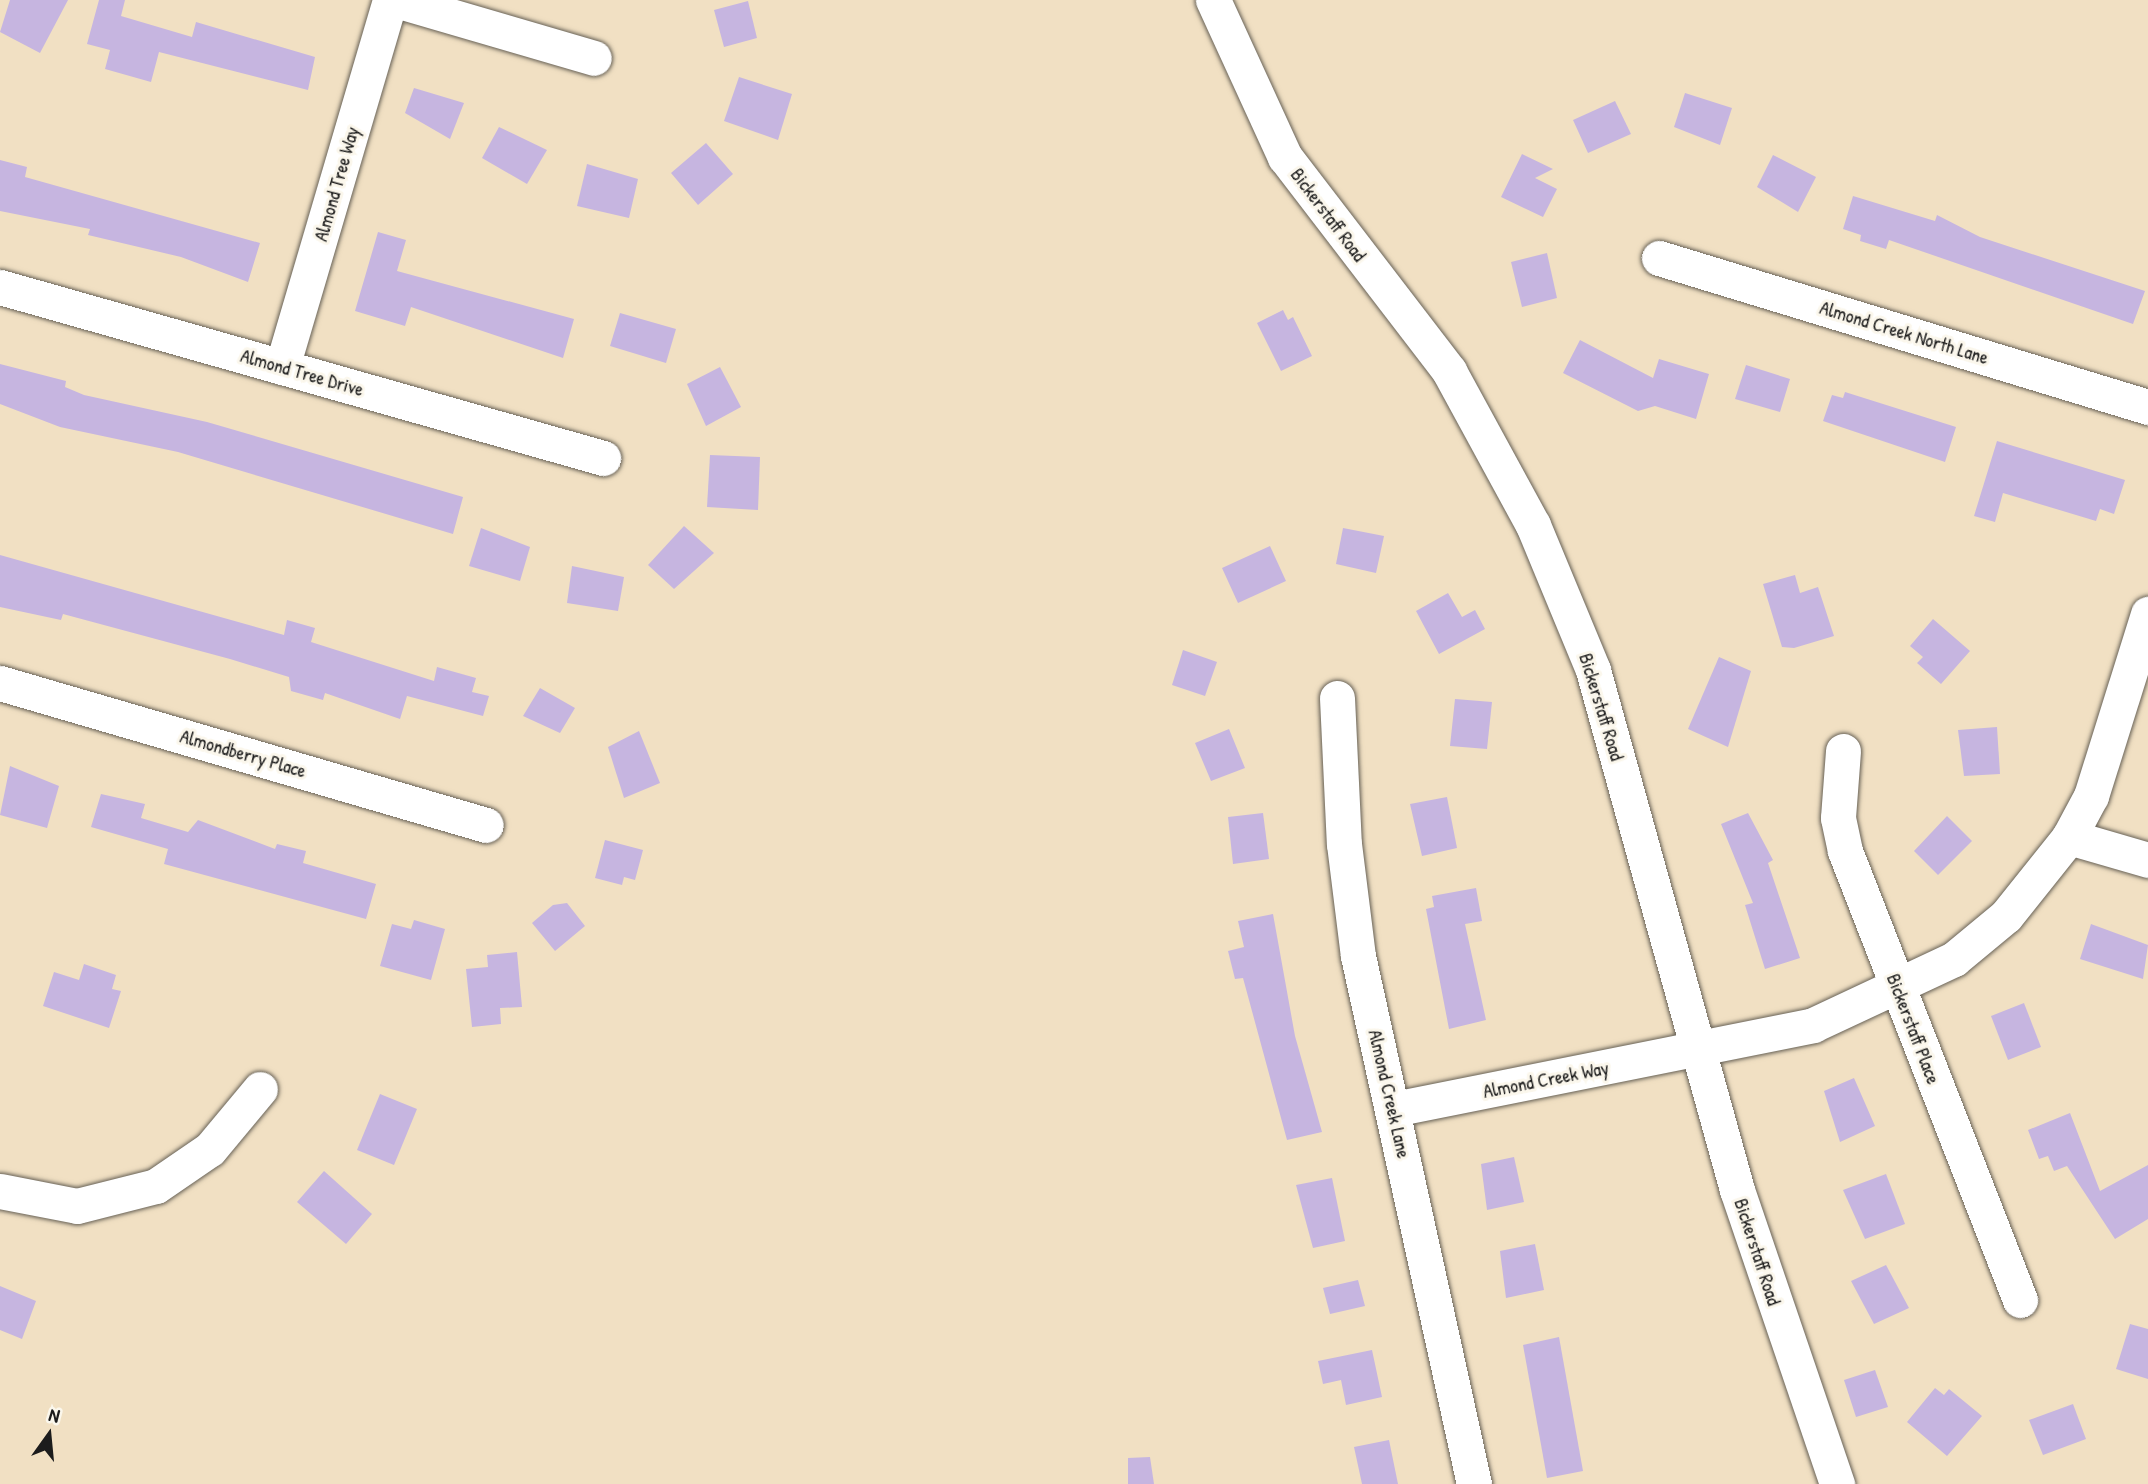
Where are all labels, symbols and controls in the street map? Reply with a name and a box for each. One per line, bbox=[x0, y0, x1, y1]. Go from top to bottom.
street label: Almond Tree Way bbox=[310, 124, 364, 244]
street label: Bickerstaff Road bbox=[1286, 164, 1370, 266]
street label: Almond Creek North Lane bbox=[1817, 297, 1991, 369]
street label: Almond Tree Drive bbox=[238, 345, 366, 401]
street label: Bickerstaff Road bbox=[1574, 651, 1628, 763]
street label: Almondberry Place bbox=[177, 725, 309, 783]
street label: Bickerstaff Place bbox=[1882, 971, 1944, 1087]
street label: Almond Creek Lane bbox=[1363, 1028, 1415, 1160]
street label: Almond Creek Way bbox=[1481, 1057, 1611, 1103]
street label: Bickerstaff Road bbox=[1729, 1196, 1785, 1308]
north arrow bbox=[14, 1400, 84, 1470]
text: N bbox=[46, 1401, 63, 1429]

